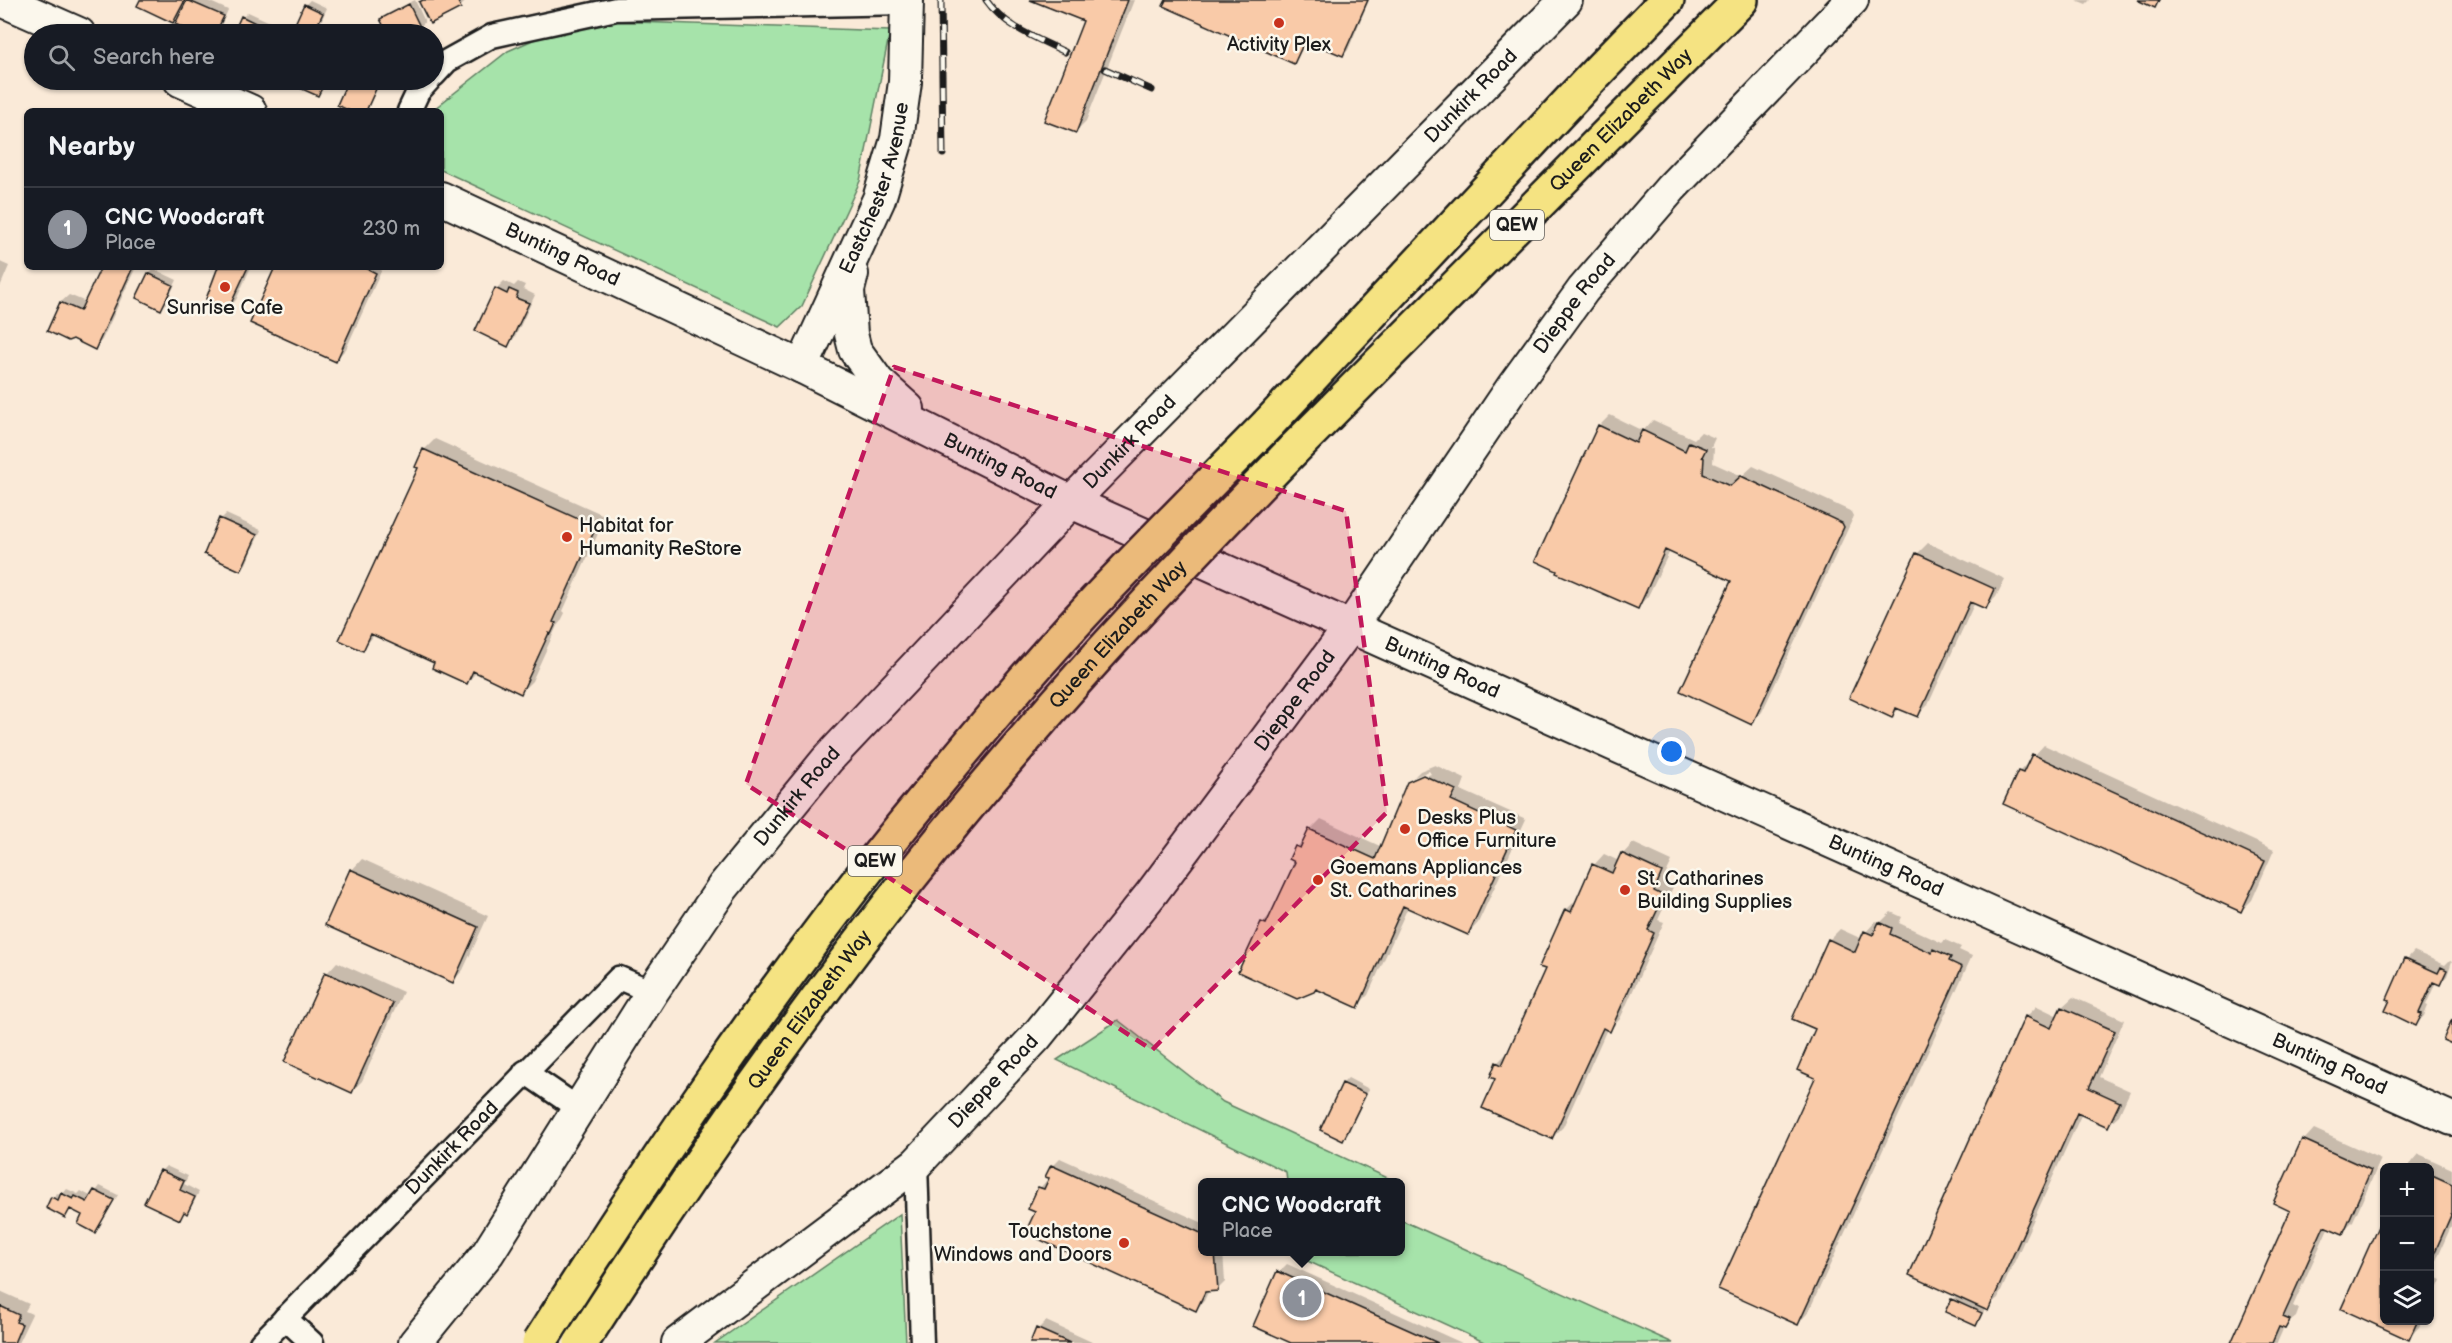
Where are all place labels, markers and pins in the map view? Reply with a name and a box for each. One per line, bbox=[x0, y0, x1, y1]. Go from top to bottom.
marker: Activity Plex bbox=[1272, 16, 1286, 30]
place label: Activity Plex bbox=[1227, 33, 1332, 57]
marker: Sunrise Cafe bbox=[218, 280, 232, 294]
place label: Sunrise Cafe bbox=[167, 296, 283, 320]
place label: Habitat for Humanity ReStore bbox=[579, 514, 742, 561]
marker: Habitat for Humanity ReStore bbox=[560, 530, 574, 544]
place label: Desks Plus Office Furniture bbox=[1417, 806, 1556, 853]
marker: Desks Plus Office Furniture bbox=[1398, 822, 1412, 836]
place label: Goemans Appliances St. Catharines bbox=[1330, 856, 1522, 903]
place label: St. Catharines Building Supplies bbox=[1637, 867, 1792, 914]
marker: Goemans Appliances St. Catharines bbox=[1311, 873, 1325, 887]
marker: St. Catharines Building Supplies bbox=[1618, 883, 1632, 897]
place label: Touchstone Windows and Doors bbox=[934, 1220, 1112, 1267]
marker: Touchstone Windows and Doors bbox=[1117, 1236, 1131, 1250]
pin: 1 bbox=[1282, 1276, 1322, 1320]

